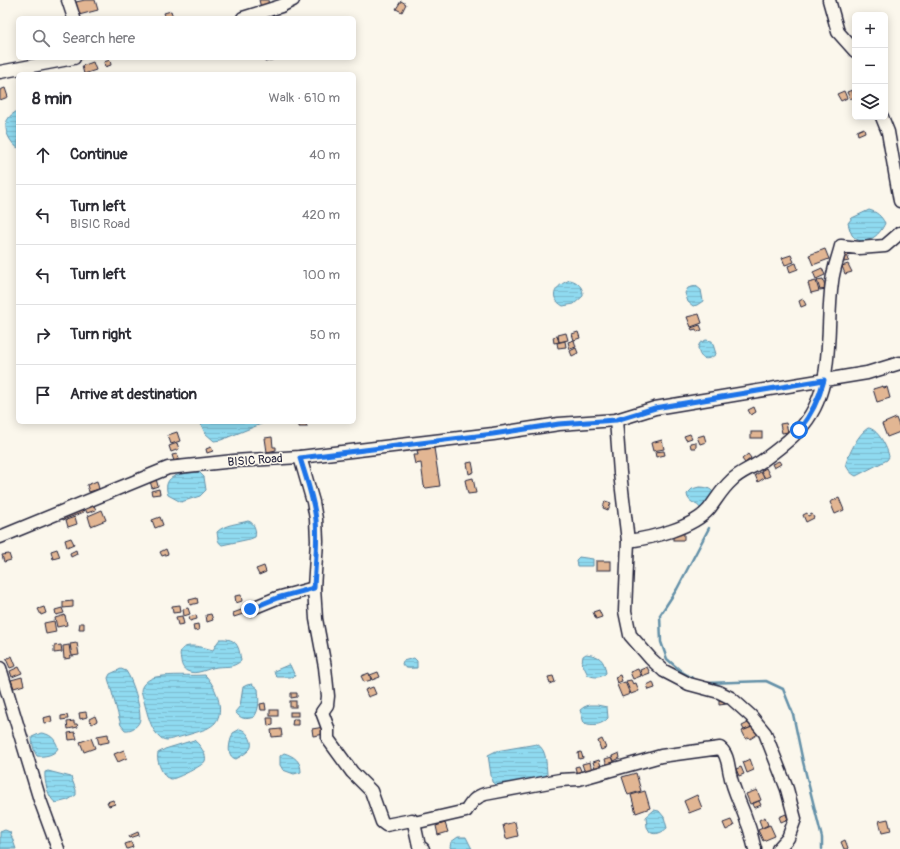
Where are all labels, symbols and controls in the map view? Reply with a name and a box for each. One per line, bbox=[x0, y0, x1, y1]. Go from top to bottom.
map controls bbox=[852, 12, 888, 120]
button: + bbox=[852, 12, 888, 48]
search box bbox=[16, 16, 356, 60]
icon: search bbox=[30, 27, 52, 49]
text: Search here bbox=[62, 29, 135, 48]
button: − bbox=[852, 48, 888, 84]
button: layers bbox=[852, 84, 888, 120]
text: 8 min bbox=[32, 88, 72, 109]
text: Walk · 610 m bbox=[269, 90, 340, 106]
icon: ahead bbox=[32, 144, 54, 166]
text: Continue bbox=[70, 145, 128, 164]
text: 40 m bbox=[309, 147, 340, 163]
text: Turn left bbox=[70, 197, 126, 216]
icon: left bbox=[32, 204, 54, 226]
text: 420 m bbox=[302, 207, 340, 223]
text: BISIC Road bbox=[70, 216, 130, 232]
icon: left bbox=[32, 264, 54, 286]
text: Turn left bbox=[70, 265, 126, 284]
text: 100 m bbox=[303, 267, 340, 283]
icon: right bbox=[32, 324, 54, 346]
text: Turn right bbox=[70, 325, 131, 344]
text: 50 m bbox=[310, 327, 340, 343]
icon: arrive bbox=[32, 384, 54, 406]
text: Arrive at destination bbox=[70, 385, 197, 404]
route start bbox=[790, 421, 808, 439]
street label: BISIC Road bbox=[227, 451, 283, 470]
route end bbox=[241, 600, 259, 618]

